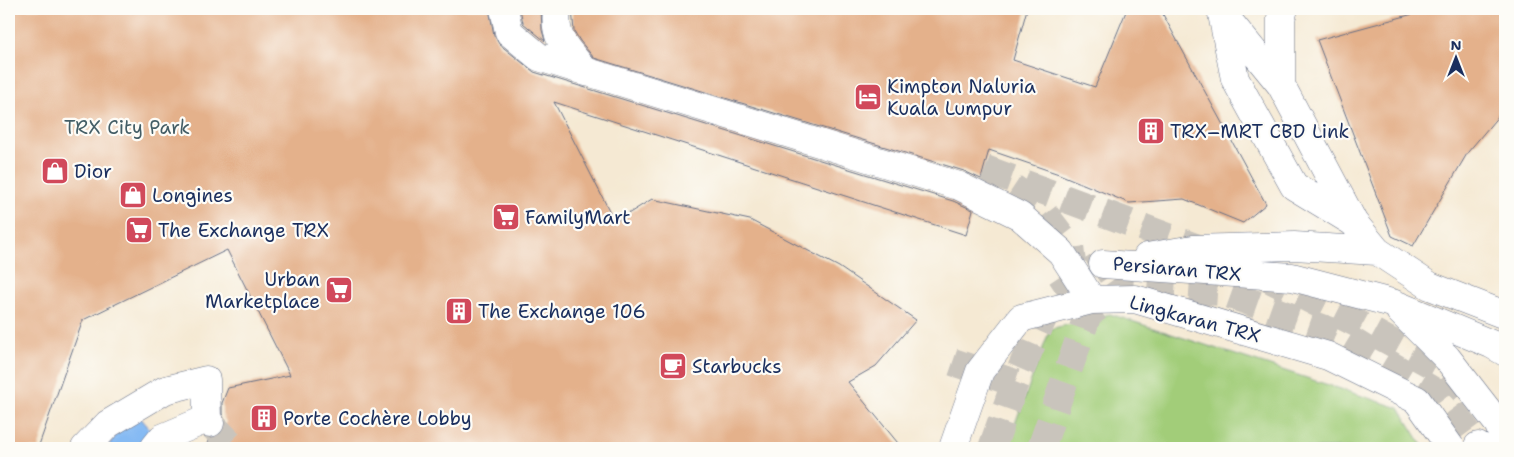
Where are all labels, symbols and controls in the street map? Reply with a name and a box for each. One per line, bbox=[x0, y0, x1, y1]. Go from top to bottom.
north arrow bbox=[1432, 32, 1482, 82]
text: N bbox=[1450, 36, 1462, 54]
place label: Kimpton Naluria Kuala Lumpur bbox=[887, 74, 1036, 121]
hotel icon: Kimpton Naluria Kuala Lumpur bbox=[853, 82, 883, 112]
park label: TRX City Park bbox=[64, 115, 190, 140]
building icon: TRX–MRT CBD Link bbox=[1136, 116, 1166, 146]
place label: TRX–MRT CBD Link bbox=[1170, 119, 1350, 144]
shop icon: Dior bbox=[40, 156, 70, 186]
place label: Dior bbox=[74, 159, 112, 184]
shop icon: Longines bbox=[118, 180, 148, 210]
place label: Longines bbox=[152, 183, 233, 208]
supermarket icon: FamilyMart bbox=[491, 202, 521, 232]
place label: FamilyMart bbox=[525, 205, 631, 230]
supermarket icon: The Exchange TRX bbox=[124, 215, 154, 245]
place label: The Exchange TRX bbox=[158, 218, 329, 243]
street label: Persiaran TRX bbox=[1112, 251, 1242, 287]
place label: Urban Marketplace bbox=[205, 267, 320, 314]
supermarket icon: Urban Marketplace bbox=[324, 275, 354, 305]
street label: Lingkaran TRX bbox=[1127, 290, 1263, 348]
building icon: The Exchange 106 bbox=[444, 296, 474, 326]
place label: The Exchange 106 bbox=[478, 299, 646, 324]
cafe icon: Starbucks bbox=[658, 351, 688, 381]
place label: Starbucks bbox=[692, 354, 782, 379]
building icon: Porte Cochère Lobby bbox=[249, 403, 279, 433]
place label: Porte Cochère Lobby bbox=[283, 406, 472, 431]

